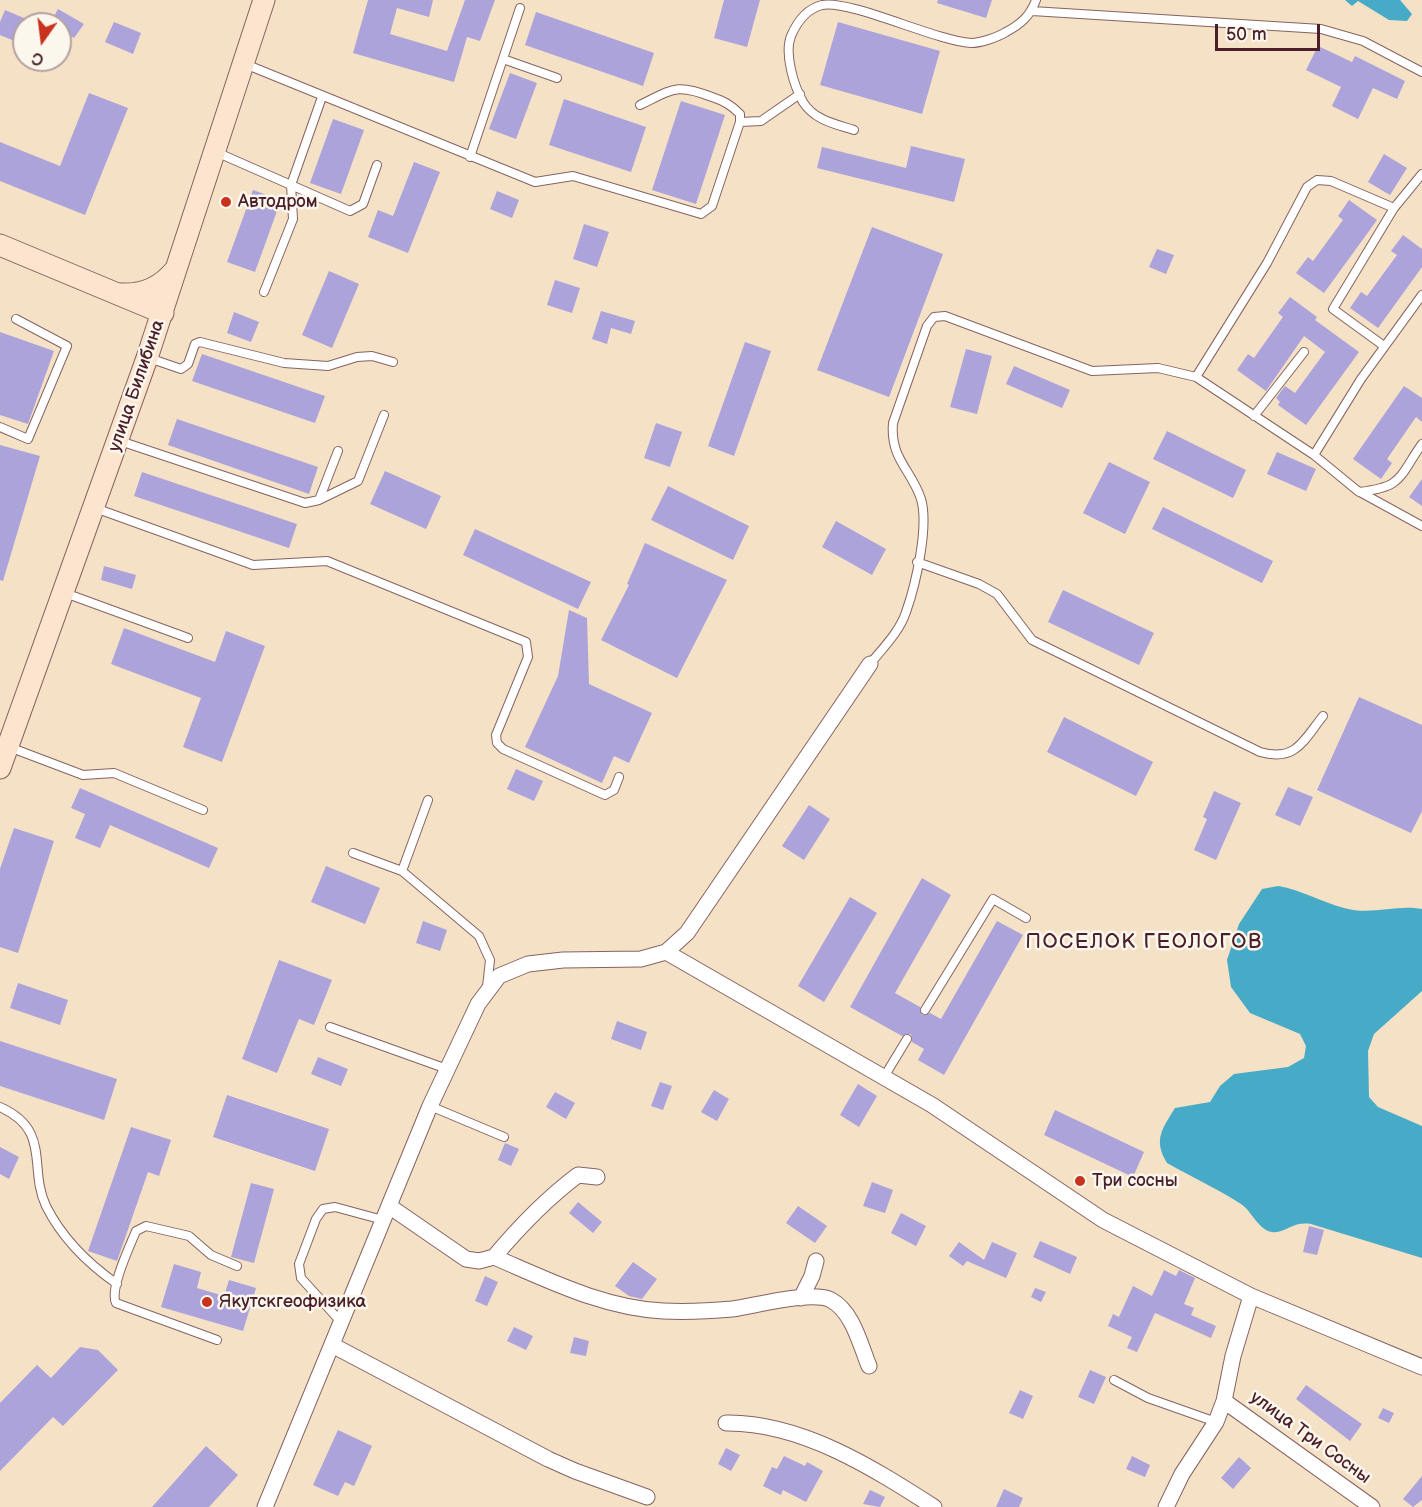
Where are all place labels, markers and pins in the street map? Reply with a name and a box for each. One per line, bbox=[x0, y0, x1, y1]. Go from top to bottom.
place label: Автодром bbox=[238, 191, 318, 213]
marker: Автодром bbox=[219, 195, 233, 209]
place label: Три сосны bbox=[1092, 1170, 1178, 1192]
marker: Три сосны bbox=[1073, 1174, 1087, 1188]
place label: Якутскгеофизика bbox=[219, 1291, 366, 1313]
marker: Якутскгеофизика bbox=[200, 1295, 214, 1309]

